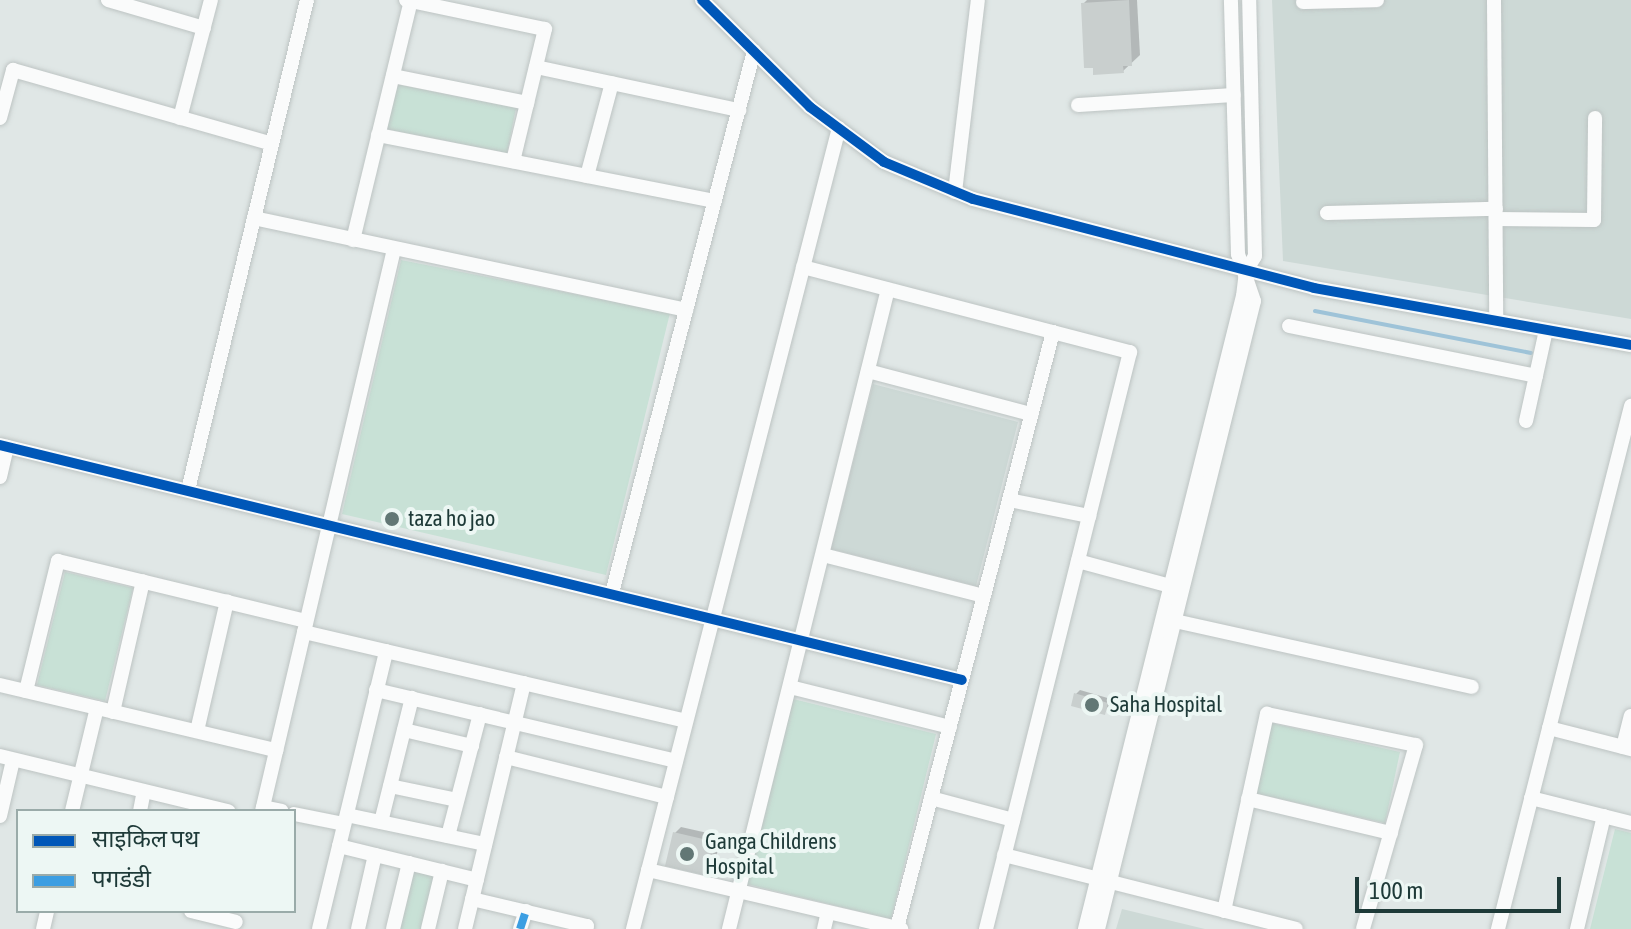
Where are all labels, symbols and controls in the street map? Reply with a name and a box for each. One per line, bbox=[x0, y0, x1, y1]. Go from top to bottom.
place label: taza ho jao bbox=[408, 506, 495, 532]
marker: taza ho jao bbox=[383, 510, 401, 528]
place label: Saha Hospital bbox=[1110, 692, 1222, 718]
marker: Saha Hospital bbox=[1081, 694, 1103, 716]
legend bbox=[16, 809, 296, 913]
text: साइकिल पथ bbox=[92, 825, 199, 852]
place label: Ganga Childrens Hospital bbox=[705, 828, 836, 880]
marker: Ganga Childrens Hospital bbox=[676, 843, 698, 865]
scale bar bbox=[1359, 861, 1565, 911]
text: पगडंडी bbox=[92, 865, 151, 892]
text: 100 m bbox=[1369, 877, 1423, 904]

